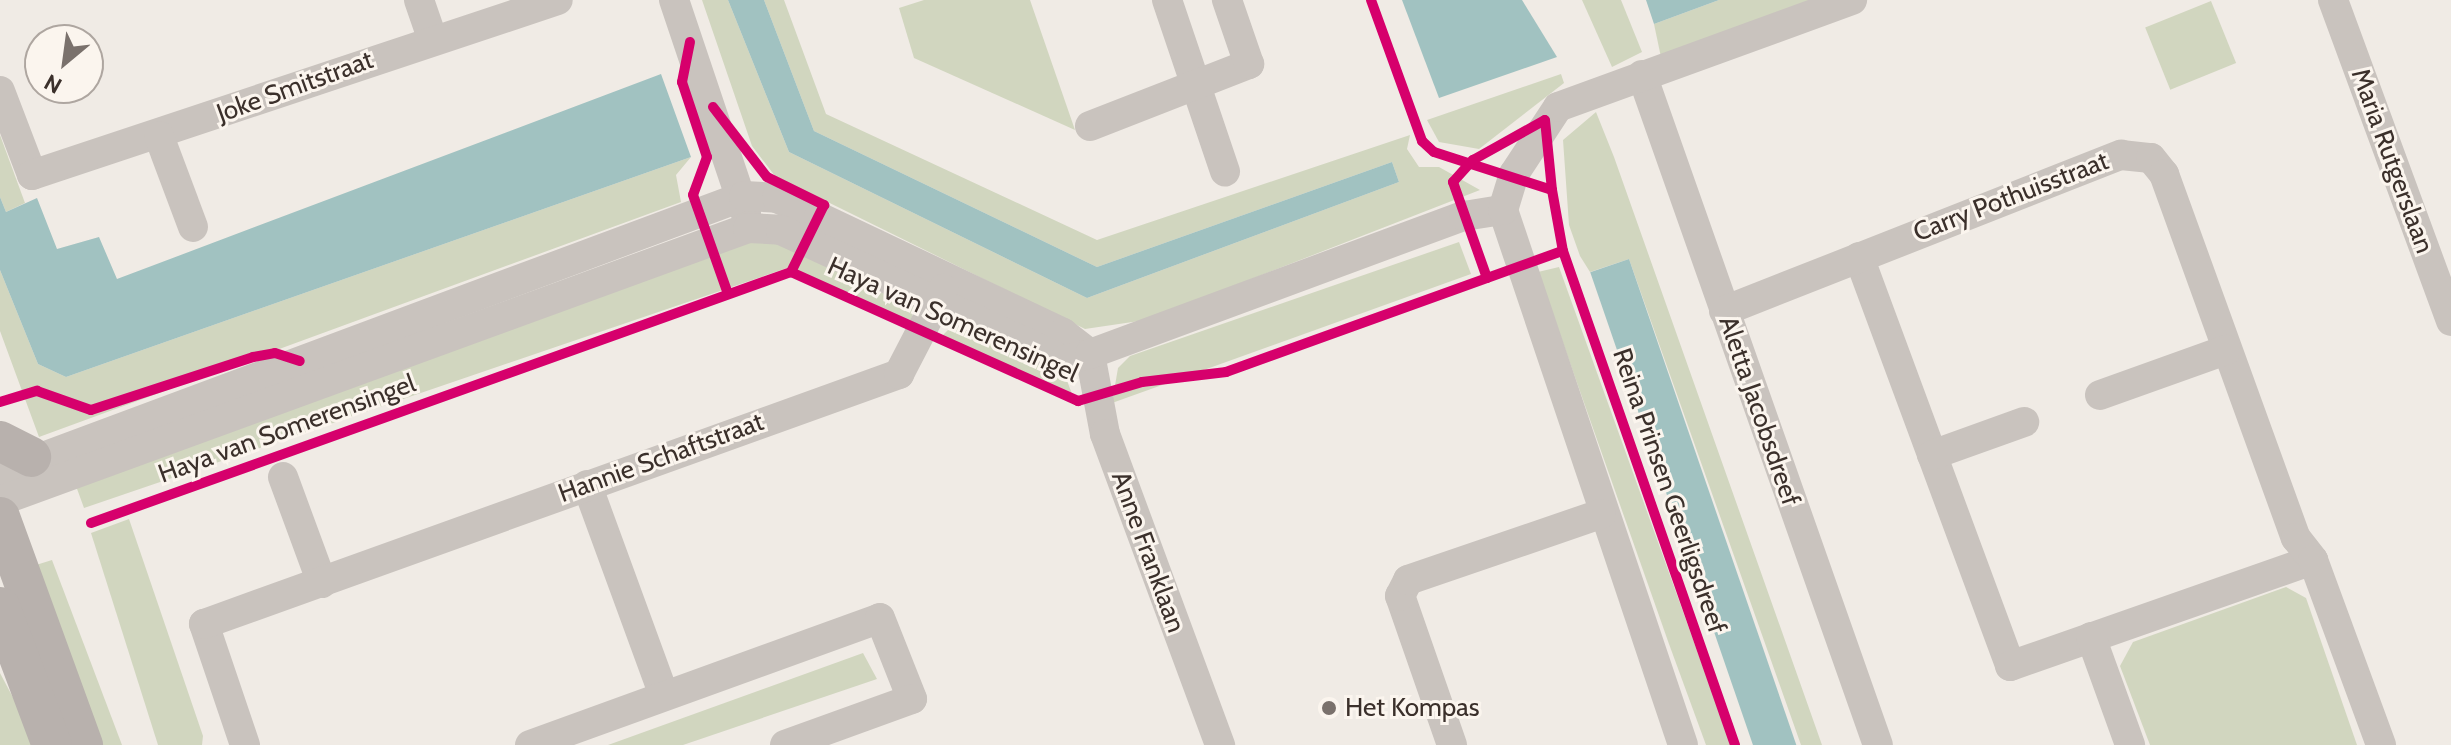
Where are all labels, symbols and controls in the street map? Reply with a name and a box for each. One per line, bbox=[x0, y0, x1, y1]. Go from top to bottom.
north arrow bbox=[24, 24, 104, 104]
street label: Joke Smitstraat bbox=[213, 44, 377, 130]
street label: Maria Rutgerslaan bbox=[2344, 64, 2440, 258]
text: N bbox=[40, 68, 66, 99]
street label: Carry Pothuisstraat bbox=[1909, 145, 2113, 249]
street label: Haya van Somerensingel bbox=[823, 251, 1083, 389]
street label: Aletta Jacobsdreef bbox=[1712, 312, 1806, 510]
street label: Reina Prinsen Geerligsdreef bbox=[1606, 344, 1732, 638]
street label: Haya van Somerensingel bbox=[154, 368, 420, 490]
street label: Hannie Schaftstraat bbox=[554, 406, 768, 510]
street label: Anne Franklaan bbox=[1104, 467, 1192, 637]
place label: Het Kompas bbox=[1345, 692, 1480, 724]
marker: Het Kompas bbox=[1320, 699, 1338, 717]

